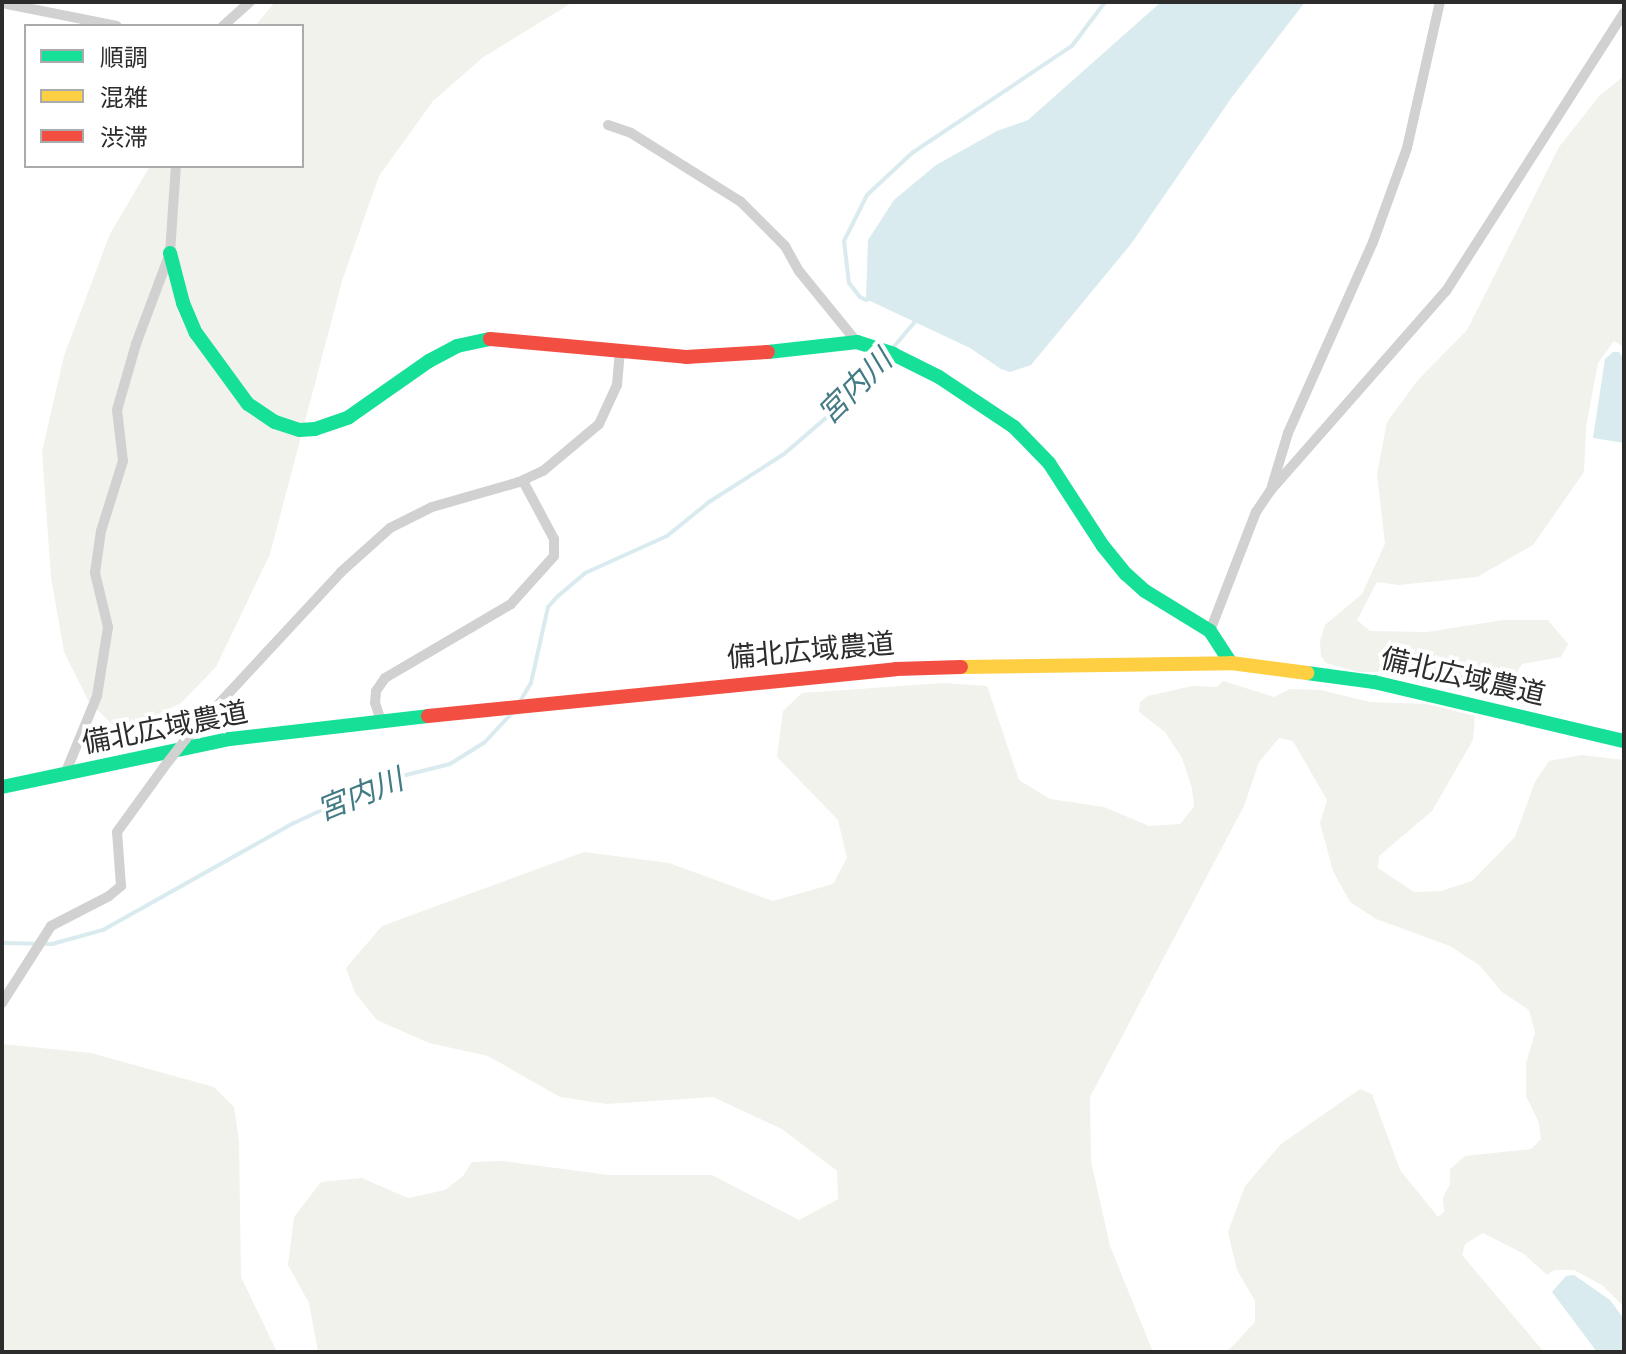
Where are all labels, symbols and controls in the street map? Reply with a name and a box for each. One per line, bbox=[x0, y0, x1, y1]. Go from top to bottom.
legend bbox=[24, 24, 304, 168]
text: 順調 bbox=[100, 40, 148, 75]
text: 混雑 bbox=[100, 80, 148, 115]
text: 渋滞 bbox=[100, 120, 148, 155]
water label: 宮内川 bbox=[810, 342, 900, 432]
street label: 備北広域農道 bbox=[726, 627, 896, 675]
street label: 備北広域農道 bbox=[1377, 642, 1549, 712]
street label: 備北広域農道 bbox=[79, 695, 251, 761]
water label: 宮内川 bbox=[312, 761, 408, 829]

